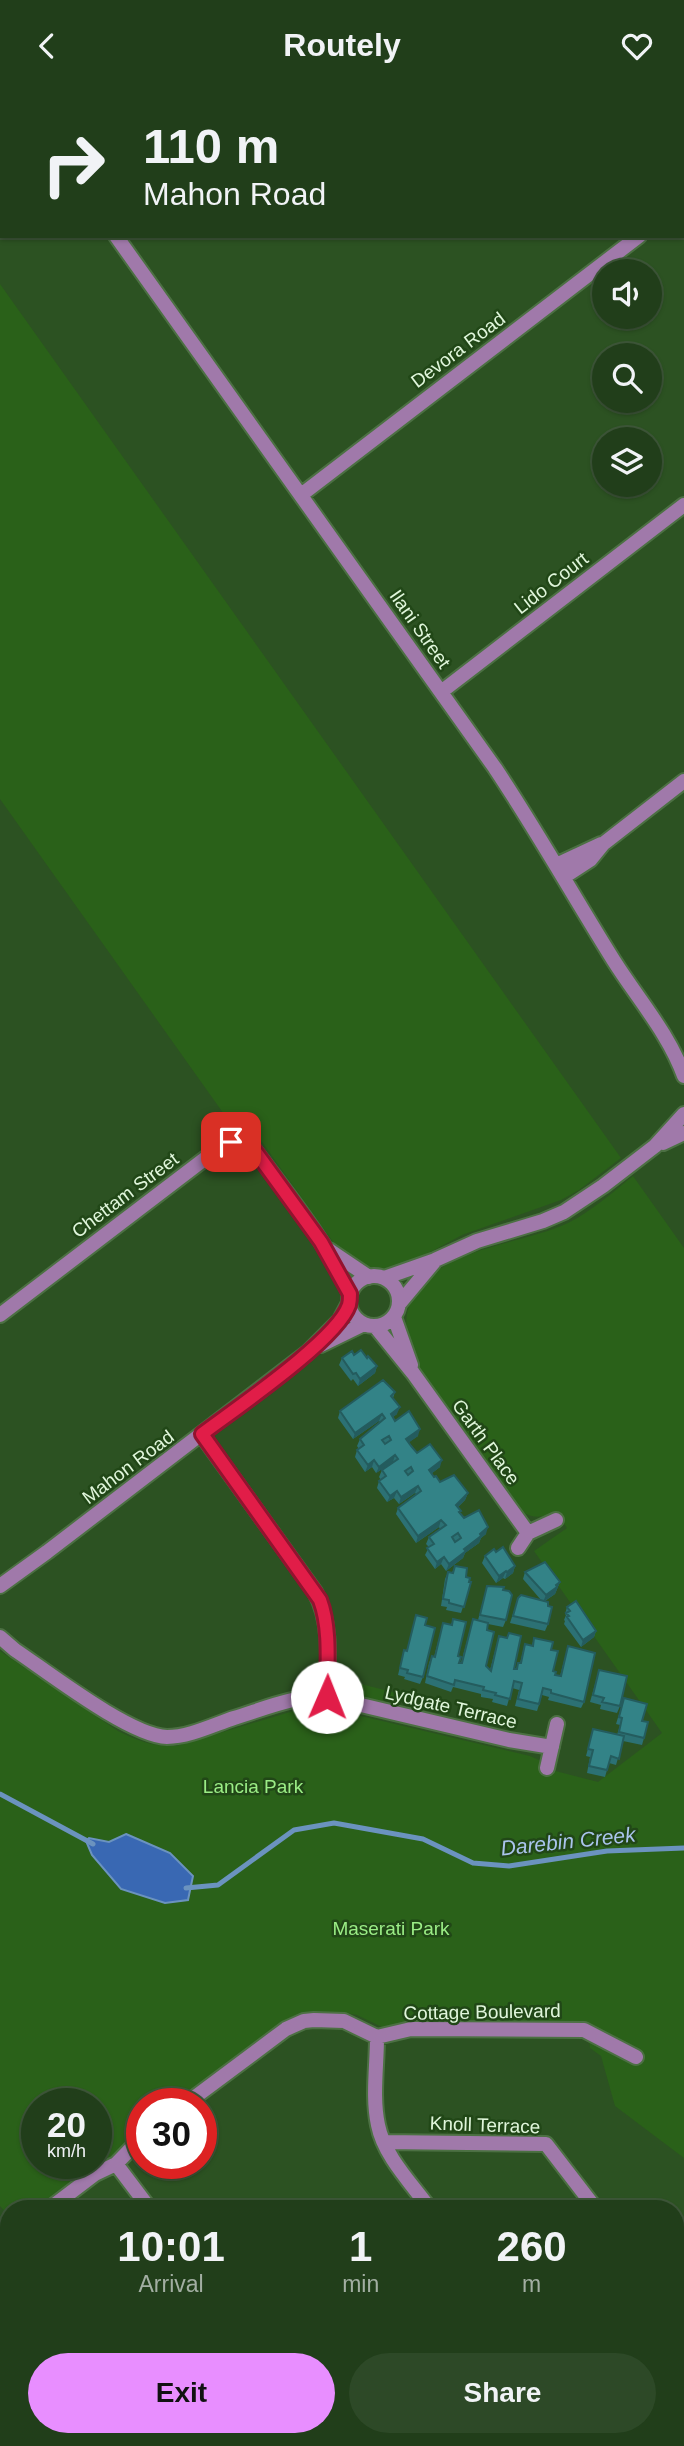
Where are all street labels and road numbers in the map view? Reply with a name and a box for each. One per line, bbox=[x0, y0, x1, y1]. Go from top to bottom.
street label: Devora Road bbox=[407, 308, 509, 392]
street label: Lido Court bbox=[510, 547, 593, 618]
street label: Ilani Street bbox=[385, 586, 455, 673]
street label: Chettam Street bbox=[68, 1148, 183, 1242]
street label: Garth Place bbox=[448, 1395, 524, 1489]
street label: Mahon Road bbox=[78, 1426, 178, 1508]
street label: Lydgate Terrace bbox=[383, 1682, 519, 1732]
street label: Cottage Boulevard bbox=[403, 2000, 561, 2024]
street label: Knoll Terrace bbox=[429, 2113, 541, 2137]

